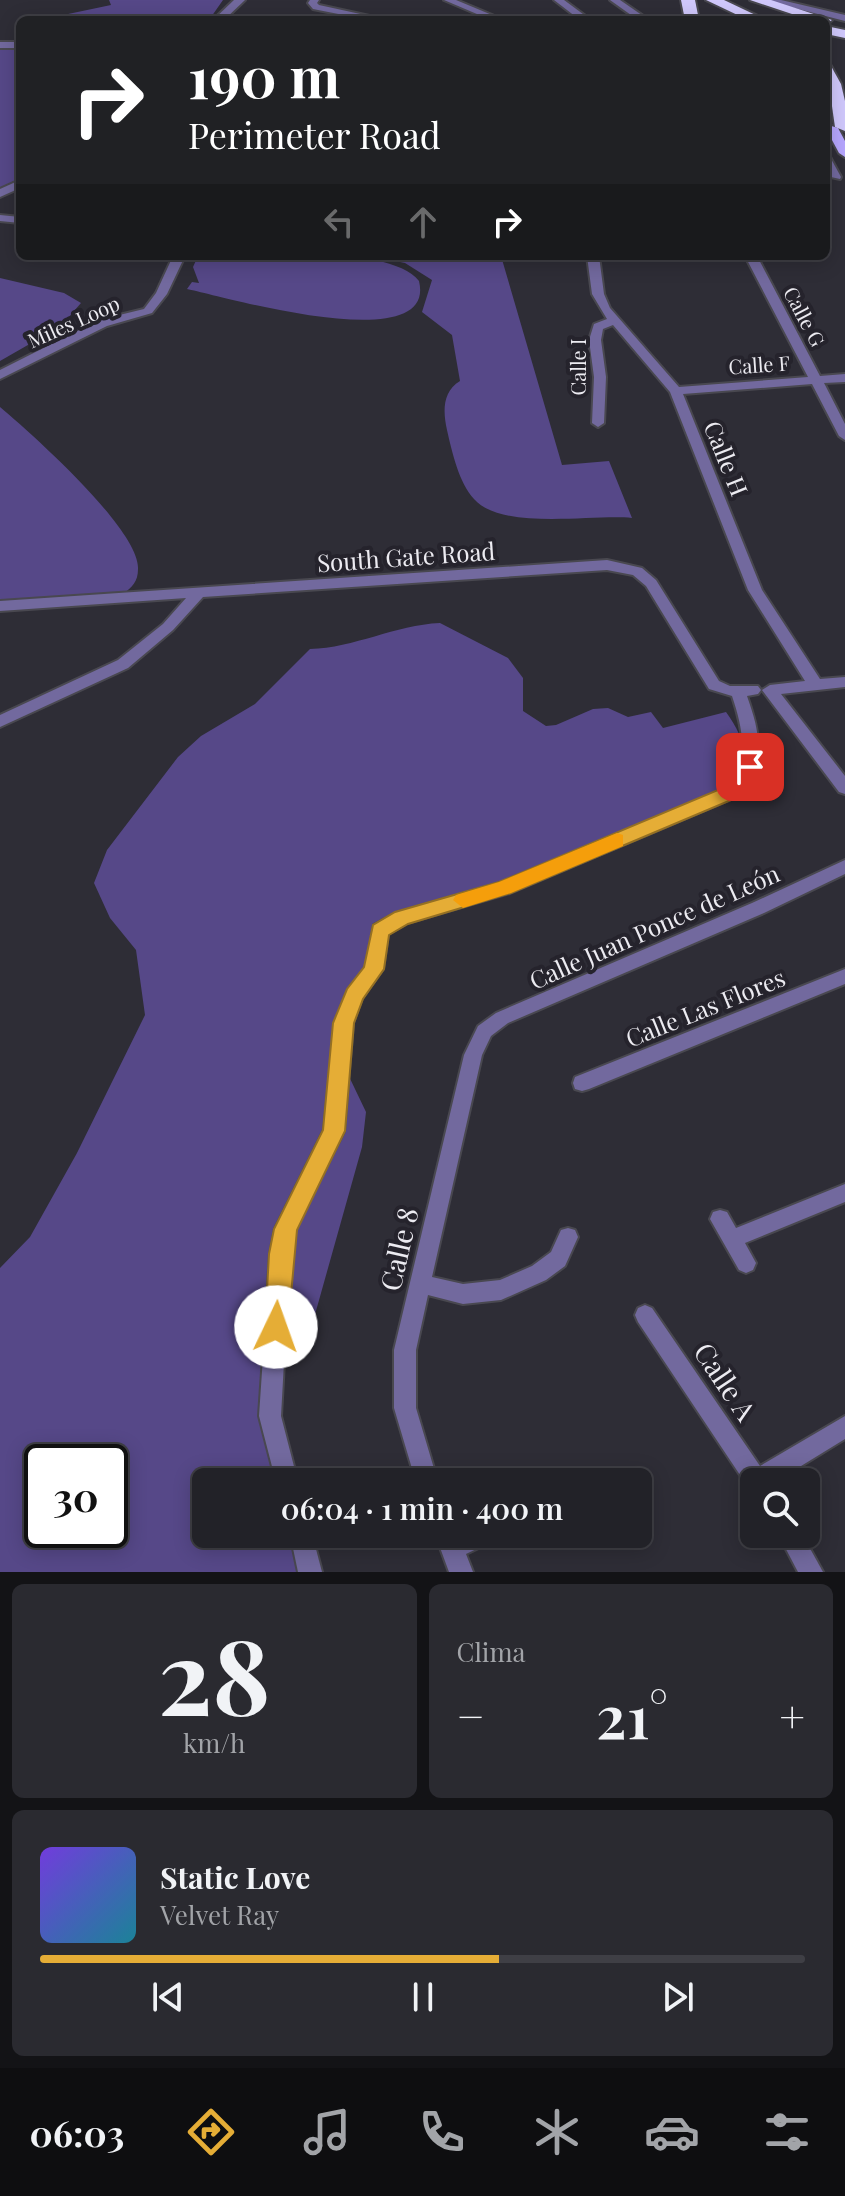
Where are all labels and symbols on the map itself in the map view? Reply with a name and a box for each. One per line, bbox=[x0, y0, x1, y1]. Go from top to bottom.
street label: Calle G bbox=[778, 281, 832, 351]
street label: Miles Loop bbox=[23, 289, 123, 353]
street label: Calle I bbox=[564, 339, 591, 395]
street label: Calle F bbox=[727, 348, 791, 380]
street label: Calle H bbox=[698, 416, 756, 500]
street label: South Gate Road bbox=[316, 534, 496, 578]
pin bbox=[716, 733, 784, 801]
street label: Calle Juan Ponce de León bbox=[524, 856, 784, 996]
street label: Calle Las Flores bbox=[621, 960, 789, 1054]
street label: Calle 8 bbox=[370, 1204, 426, 1294]
position arrow bbox=[234, 1285, 318, 1369]
street label: Calle A bbox=[686, 1335, 766, 1428]
speed limit sign: 30 bbox=[24, 1444, 128, 1548]

